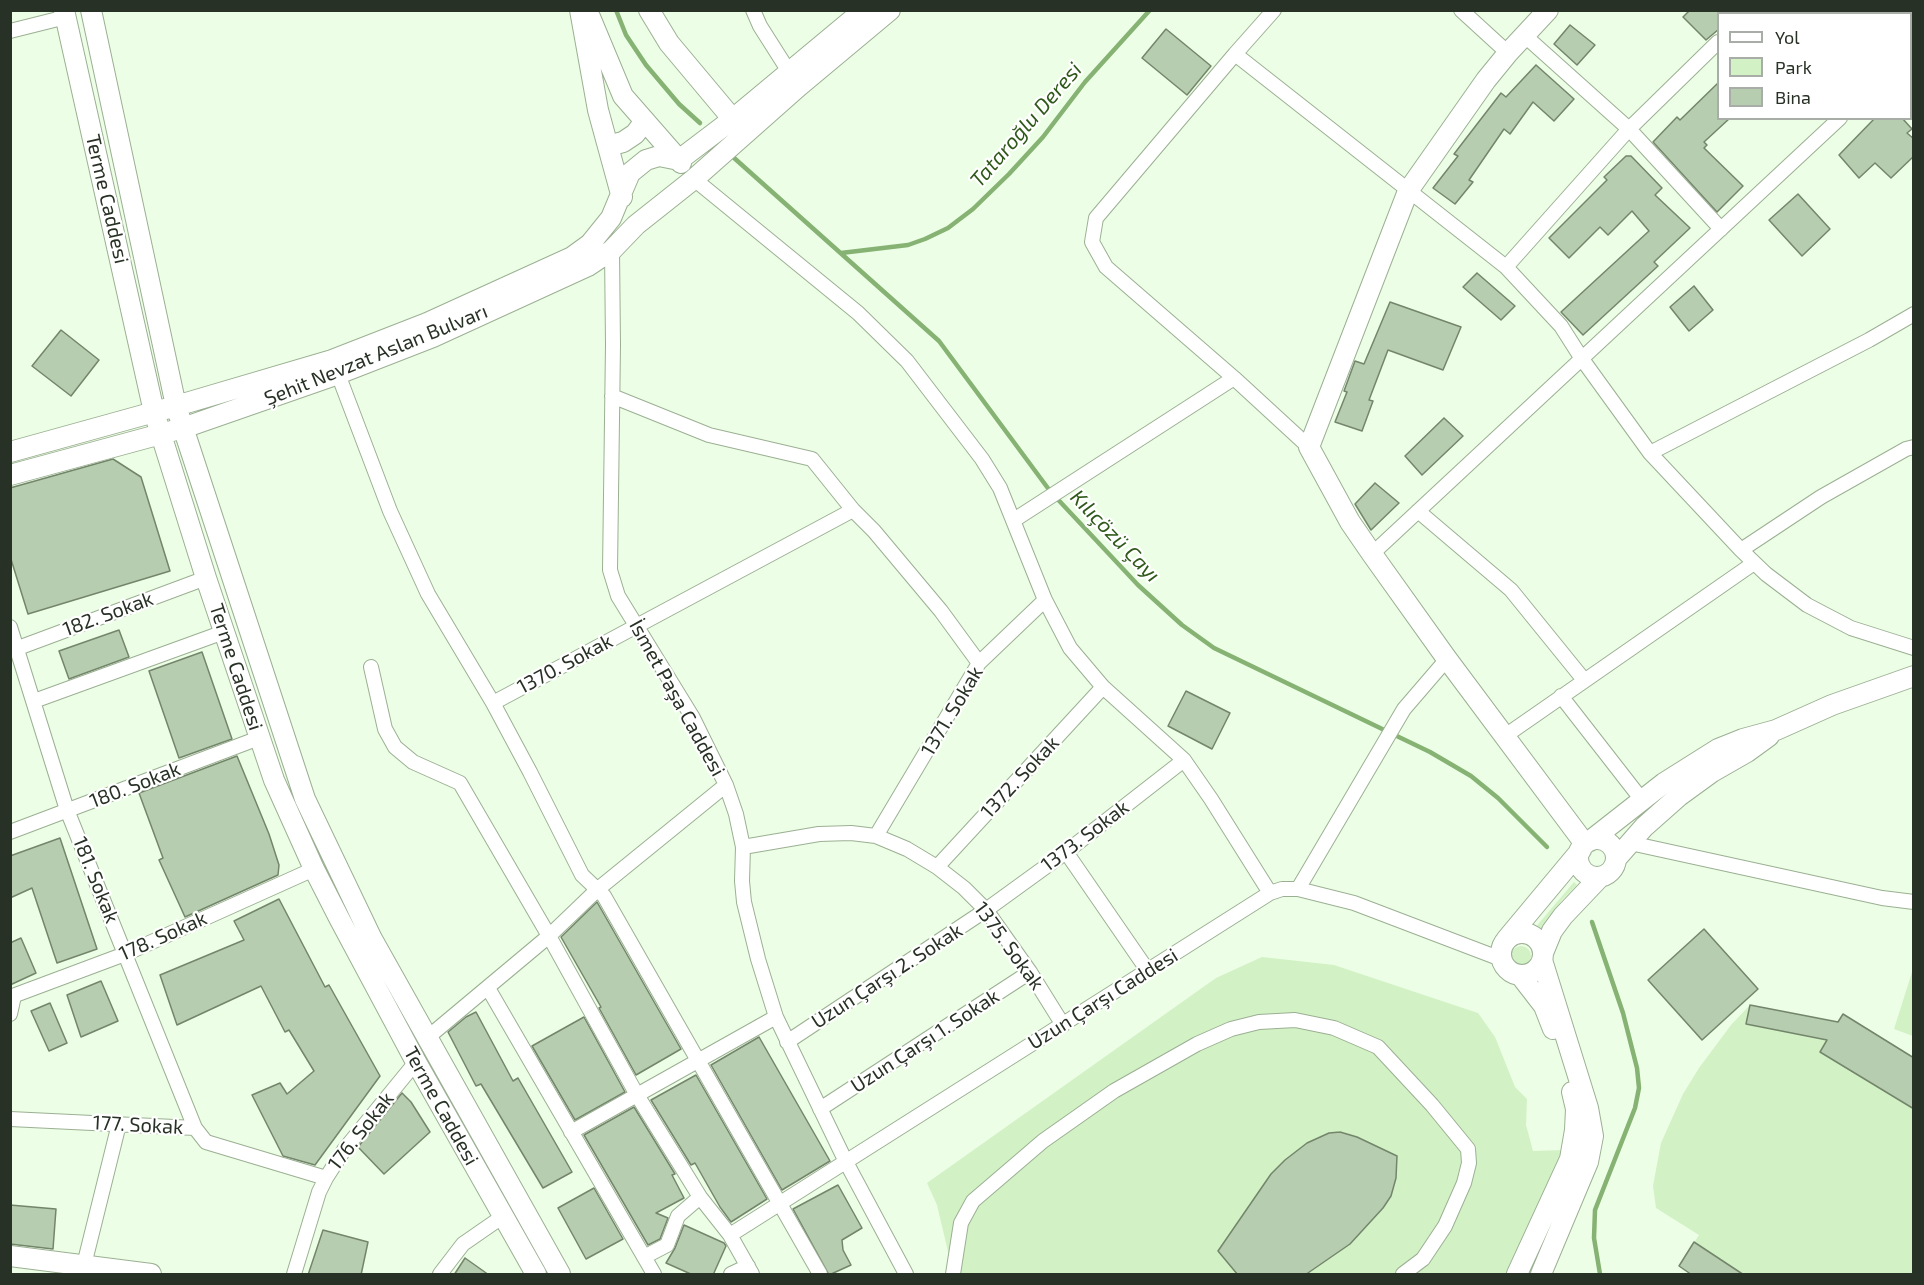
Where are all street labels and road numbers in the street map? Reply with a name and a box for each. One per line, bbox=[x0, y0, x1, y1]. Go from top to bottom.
street label: Terme Caddesi bbox=[80, 132, 134, 266]
street label: Şehit Nevzat Aslan Bulvarı bbox=[261, 299, 491, 411]
street label: 182. Sokak bbox=[60, 587, 156, 641]
street label: Terme Caddesi bbox=[204, 601, 268, 733]
street label: İsmet Paşa Caddesi bbox=[624, 616, 730, 780]
street label: 1370. Sokak bbox=[513, 629, 617, 699]
street label: 1371. Sokak bbox=[916, 662, 988, 760]
street label: 1372. Sokak bbox=[976, 731, 1064, 823]
street label: 180. Sokak bbox=[86, 757, 184, 813]
street label: 1373. Sokak bbox=[1036, 795, 1134, 877]
street label: 181. Sokak bbox=[68, 833, 124, 927]
street label: 1375. Sokak bbox=[969, 897, 1049, 995]
street label: 178. Sokak bbox=[116, 906, 210, 966]
street label: Uzun Çarşı 2. Sokak bbox=[807, 918, 967, 1034]
street label: Uzun Çarşı Caddesi bbox=[1024, 943, 1182, 1055]
street label: Uzun Çarşı 1. Sokak bbox=[846, 984, 1004, 1098]
street label: Terme Caddesi bbox=[399, 1042, 483, 1170]
street label: 176. Sokak bbox=[323, 1087, 399, 1175]
street label: 177. Sokak bbox=[92, 1111, 184, 1139]

